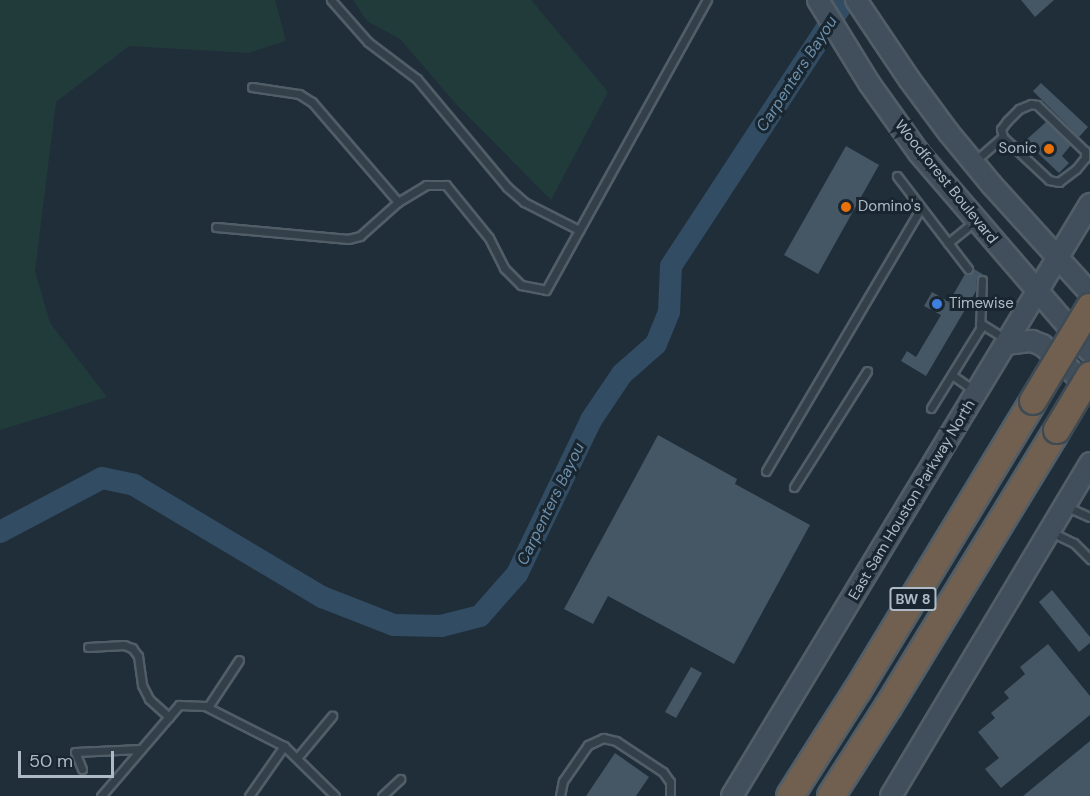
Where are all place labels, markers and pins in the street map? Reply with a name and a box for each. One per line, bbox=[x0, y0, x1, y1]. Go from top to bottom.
place label: Sonic bbox=[999, 140, 1037, 158]
marker: Sonic bbox=[1042, 142, 1056, 156]
place label: Domino's bbox=[858, 198, 921, 216]
marker: Domino's bbox=[839, 200, 853, 214]
place label: Timewise bbox=[949, 295, 1014, 313]
marker: Timewise bbox=[930, 297, 944, 311]

